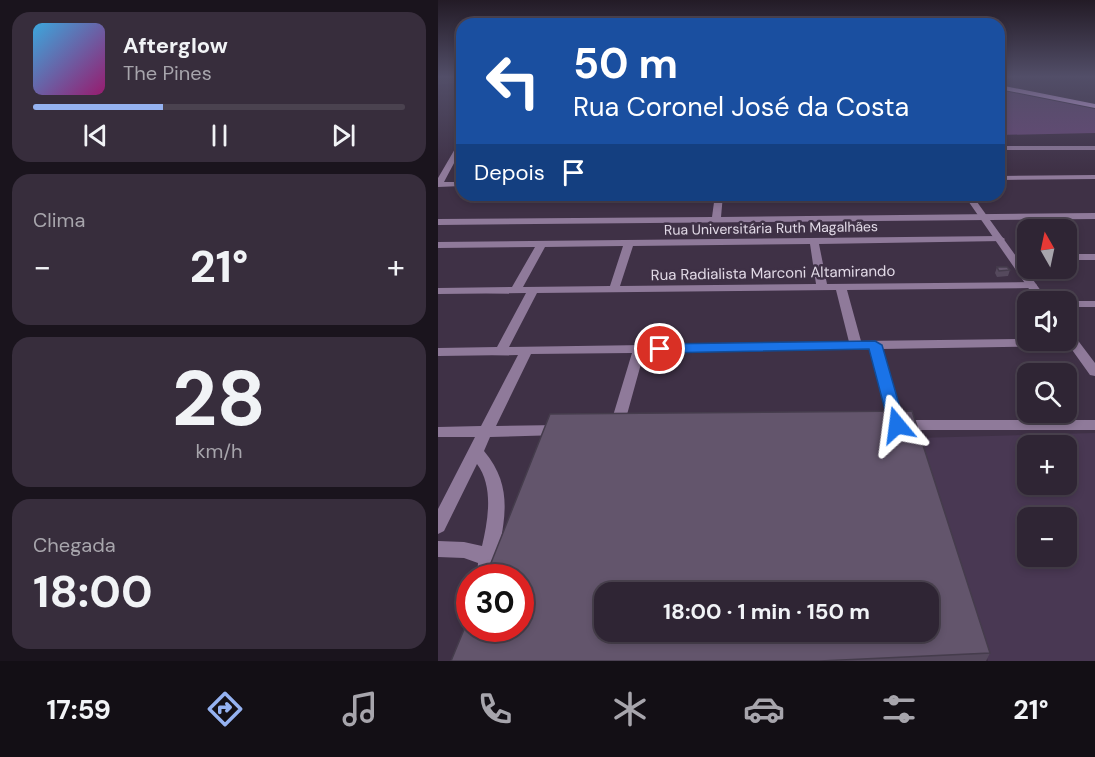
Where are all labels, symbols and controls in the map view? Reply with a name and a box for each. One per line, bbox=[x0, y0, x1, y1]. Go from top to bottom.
text: Afterglow bbox=[123, 31, 228, 60]
text: 50 m bbox=[573, 36, 678, 91]
icon: left bbox=[474, 42, 552, 120]
text: The Pines bbox=[123, 60, 212, 86]
text: Rua Coronel José da Costa bbox=[573, 89, 909, 124]
icon: previous bbox=[79, 119, 112, 152]
icon: pause bbox=[203, 119, 236, 152]
icon: next bbox=[327, 119, 360, 152]
icon: arrive bbox=[557, 156, 590, 189]
text: Depois bbox=[474, 158, 545, 187]
text: Clima bbox=[33, 207, 85, 233]
street label: Rua Universitária Ruth Magalhães bbox=[664, 217, 878, 239]
north arrow bbox=[1017, 219, 1077, 279]
map controls bbox=[1017, 219, 1077, 567]
text: 21° bbox=[190, 237, 248, 296]
text: − bbox=[33, 245, 51, 288]
text: + bbox=[387, 245, 405, 288]
street label: Rua Radialista Marconi Altamirando bbox=[651, 261, 896, 285]
button: sound bbox=[1017, 291, 1077, 351]
pin bbox=[634, 323, 685, 374]
icon: arrive bbox=[643, 332, 676, 365]
text: 28 bbox=[172, 348, 266, 449]
button: search bbox=[1017, 363, 1077, 423]
position arrow bbox=[865, 393, 929, 457]
button: + bbox=[1017, 435, 1077, 495]
text: km/h bbox=[195, 438, 243, 464]
button: − bbox=[1017, 507, 1077, 567]
text: Chegada bbox=[33, 532, 116, 558]
text: 18:00 bbox=[33, 562, 153, 621]
speed limit sign: 30 bbox=[456, 564, 534, 642]
text: 18:00 · 1 min · 150 m bbox=[663, 597, 870, 626]
icon: directions bbox=[204, 688, 246, 730]
icon: music bbox=[339, 688, 381, 730]
icon: phone bbox=[474, 688, 516, 730]
icon: climate bbox=[609, 688, 651, 730]
icon: car bbox=[743, 688, 785, 730]
icon: filters bbox=[878, 688, 920, 730]
text: 17:59 bbox=[46, 692, 111, 727]
text: 21° bbox=[1013, 692, 1049, 727]

